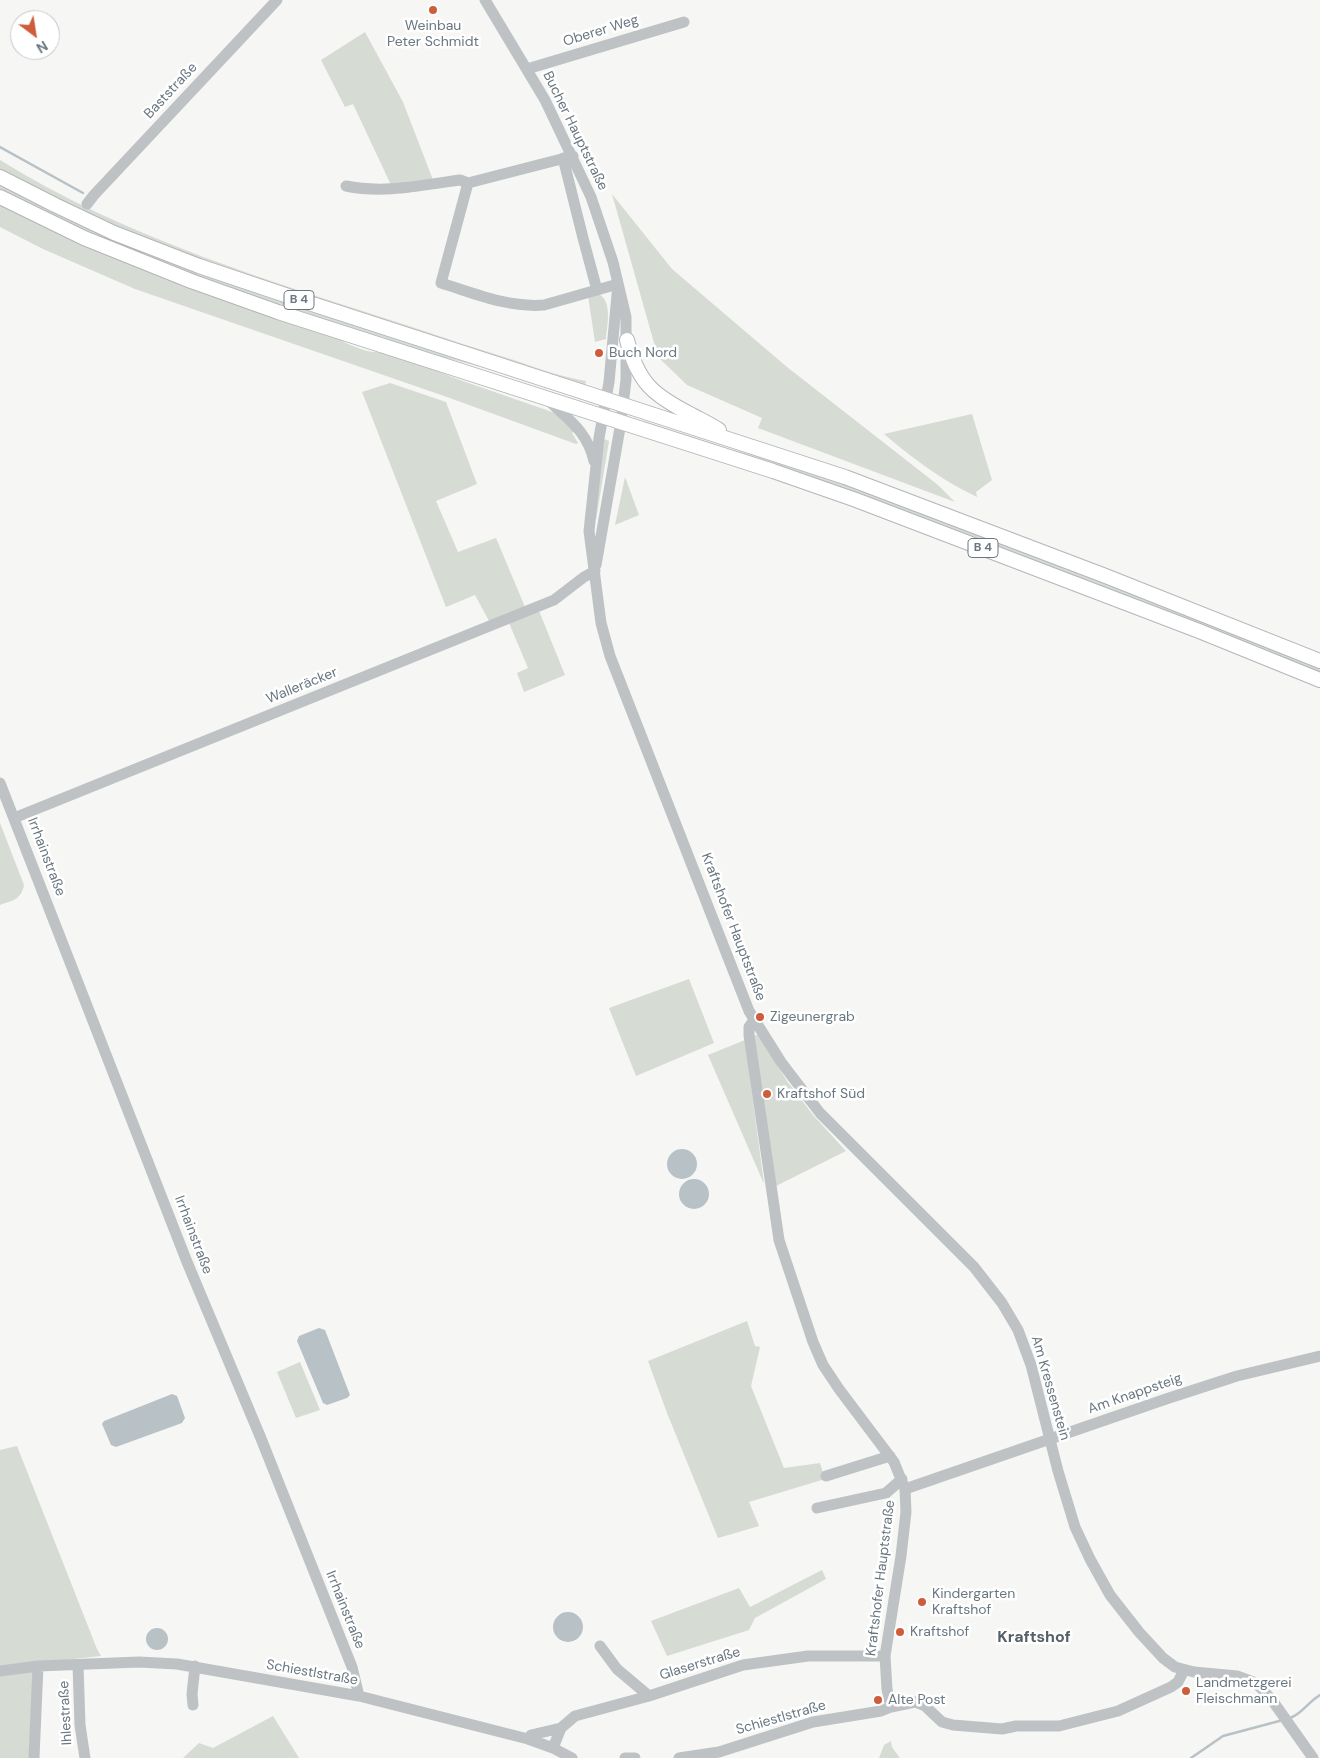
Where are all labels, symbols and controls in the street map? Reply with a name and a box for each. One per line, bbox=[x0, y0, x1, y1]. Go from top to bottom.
marker: Weinbau Peter Schmidt bbox=[427, 4, 439, 16]
north arrow bbox=[10, 10, 60, 60]
street label: Oberer Weg bbox=[561, 12, 641, 50]
place label: Weinbau Peter Schmidt bbox=[387, 18, 479, 50]
text: N bbox=[33, 37, 51, 57]
street label: Baststraße bbox=[141, 60, 201, 122]
street label: Bucher Hauptstraße bbox=[539, 69, 611, 193]
road number: B 4 bbox=[284, 290, 314, 310]
place label: Buch Nord bbox=[609, 345, 677, 361]
marker: Buch Nord bbox=[593, 347, 605, 359]
road number: B 4 bbox=[968, 538, 998, 558]
street label: Walleräcker bbox=[264, 664, 340, 708]
street label: Irrhainstraße bbox=[23, 815, 69, 899]
street label: Kraftshofer Hauptstraße bbox=[697, 851, 769, 1003]
place label: Zigeunergrab bbox=[770, 1009, 855, 1025]
marker: Zigeunergrab bbox=[754, 1011, 766, 1023]
place label: Kraftshof Süd bbox=[777, 1086, 865, 1102]
marker: Kraftshof Süd bbox=[761, 1088, 773, 1100]
street label: Irrhainstraße bbox=[170, 1193, 216, 1277]
street label: Am Kressenstein bbox=[1027, 1334, 1073, 1442]
street label: Am Knappsteig bbox=[1086, 1370, 1184, 1418]
street label: Kraftshofer Hauptstraße bbox=[863, 1499, 899, 1657]
street label: Irrhainstraße bbox=[322, 1569, 368, 1651]
place label: Kindergarten Kraftshof bbox=[932, 1586, 1015, 1618]
marker: Kindergarten Kraftshof bbox=[916, 1596, 928, 1608]
place label: Kraftshof bbox=[910, 1624, 969, 1640]
marker: Kraftshof bbox=[894, 1626, 906, 1638]
district label: Kraftshof bbox=[997, 1628, 1071, 1648]
street label: Glaserstraße bbox=[658, 1644, 742, 1684]
street label: Schiestlstraße bbox=[265, 1657, 359, 1689]
place label: Landmetzgerei Fleischmann bbox=[1196, 1675, 1292, 1708]
street label: Ihlestraße bbox=[56, 1680, 76, 1746]
marker: Landmetzgerei Fleischmann bbox=[1180, 1685, 1192, 1697]
place label: Alte Post bbox=[888, 1692, 946, 1708]
marker: Alte Post bbox=[872, 1694, 884, 1706]
street label: Schiestlstraße bbox=[734, 1697, 828, 1739]

